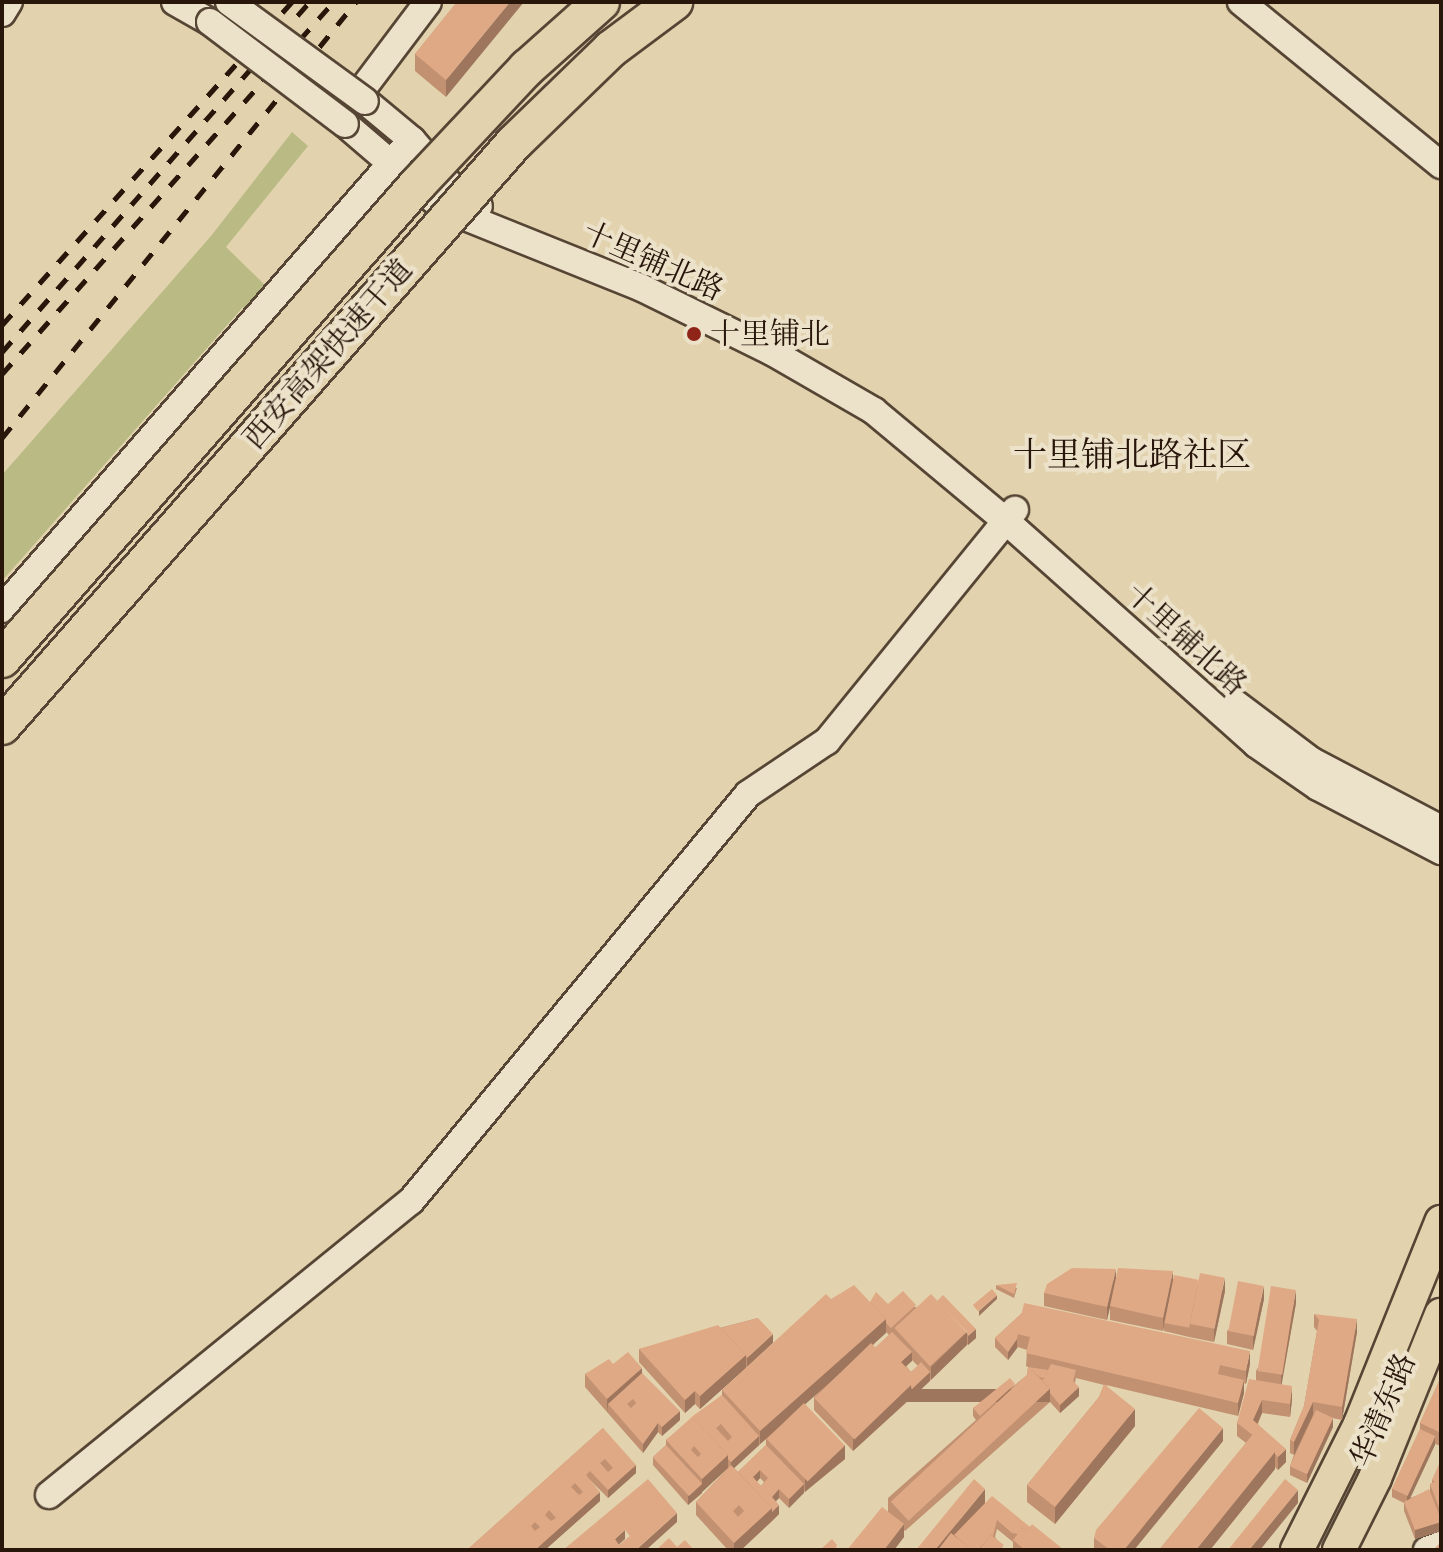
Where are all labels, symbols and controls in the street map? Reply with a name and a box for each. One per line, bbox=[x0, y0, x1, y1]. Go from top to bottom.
street label: 十里铺北路 bbox=[577, 214, 729, 308]
street label: 西安高架快速干道 bbox=[236, 252, 420, 456]
place label: 十里铺北 bbox=[710, 316, 830, 352]
marker: 十里铺北 bbox=[685, 325, 703, 343]
district label: 十里铺北路社区 bbox=[1013, 435, 1251, 475]
street label: 十里铺北路 bbox=[1118, 575, 1254, 703]
street label: 华清东路 bbox=[1343, 1348, 1423, 1472]

